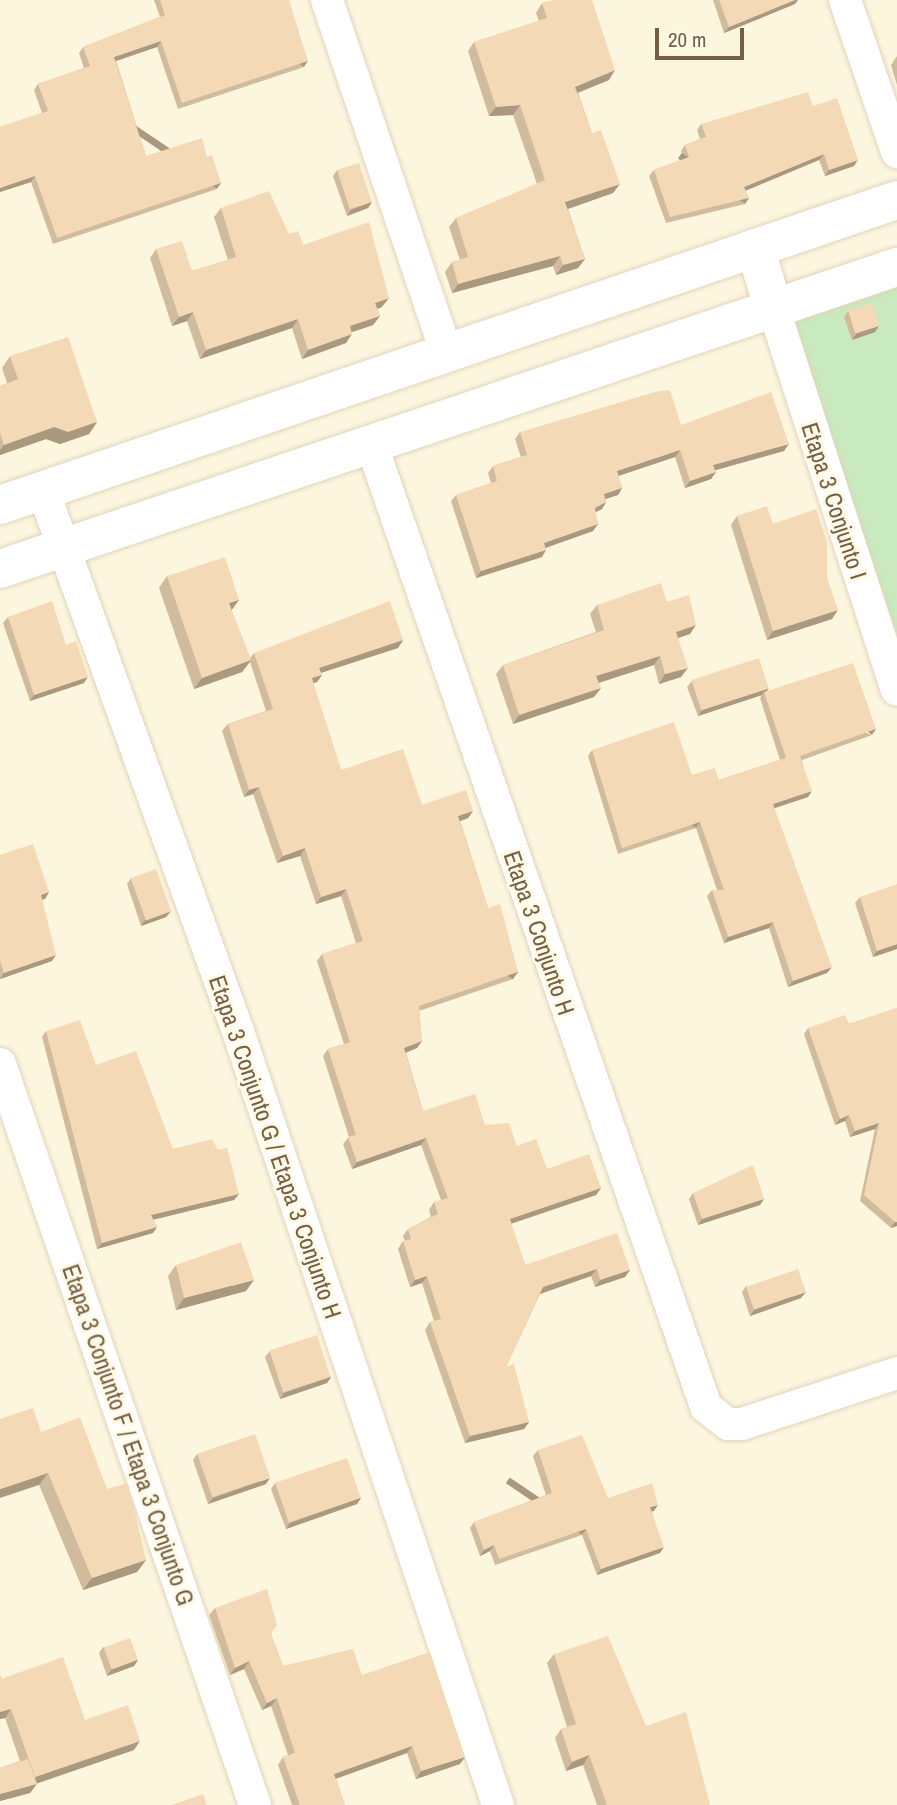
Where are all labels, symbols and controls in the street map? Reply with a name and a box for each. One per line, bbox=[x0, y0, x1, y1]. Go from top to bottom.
scale bar bbox=[659, 14, 748, 58]
text: 20 m bbox=[668, 25, 706, 54]
street label: Etapa 3 Conjunto I bbox=[795, 419, 873, 583]
street label: Etapa 3 Conjunto H bbox=[497, 847, 581, 1019]
street label: Etapa 3 Conjunto G / Etapa 3 Conjunto H bbox=[203, 972, 347, 1322]
street label: Etapa 3 Conjunto F / Etapa 3 Conjunto G bbox=[56, 1261, 200, 1609]

